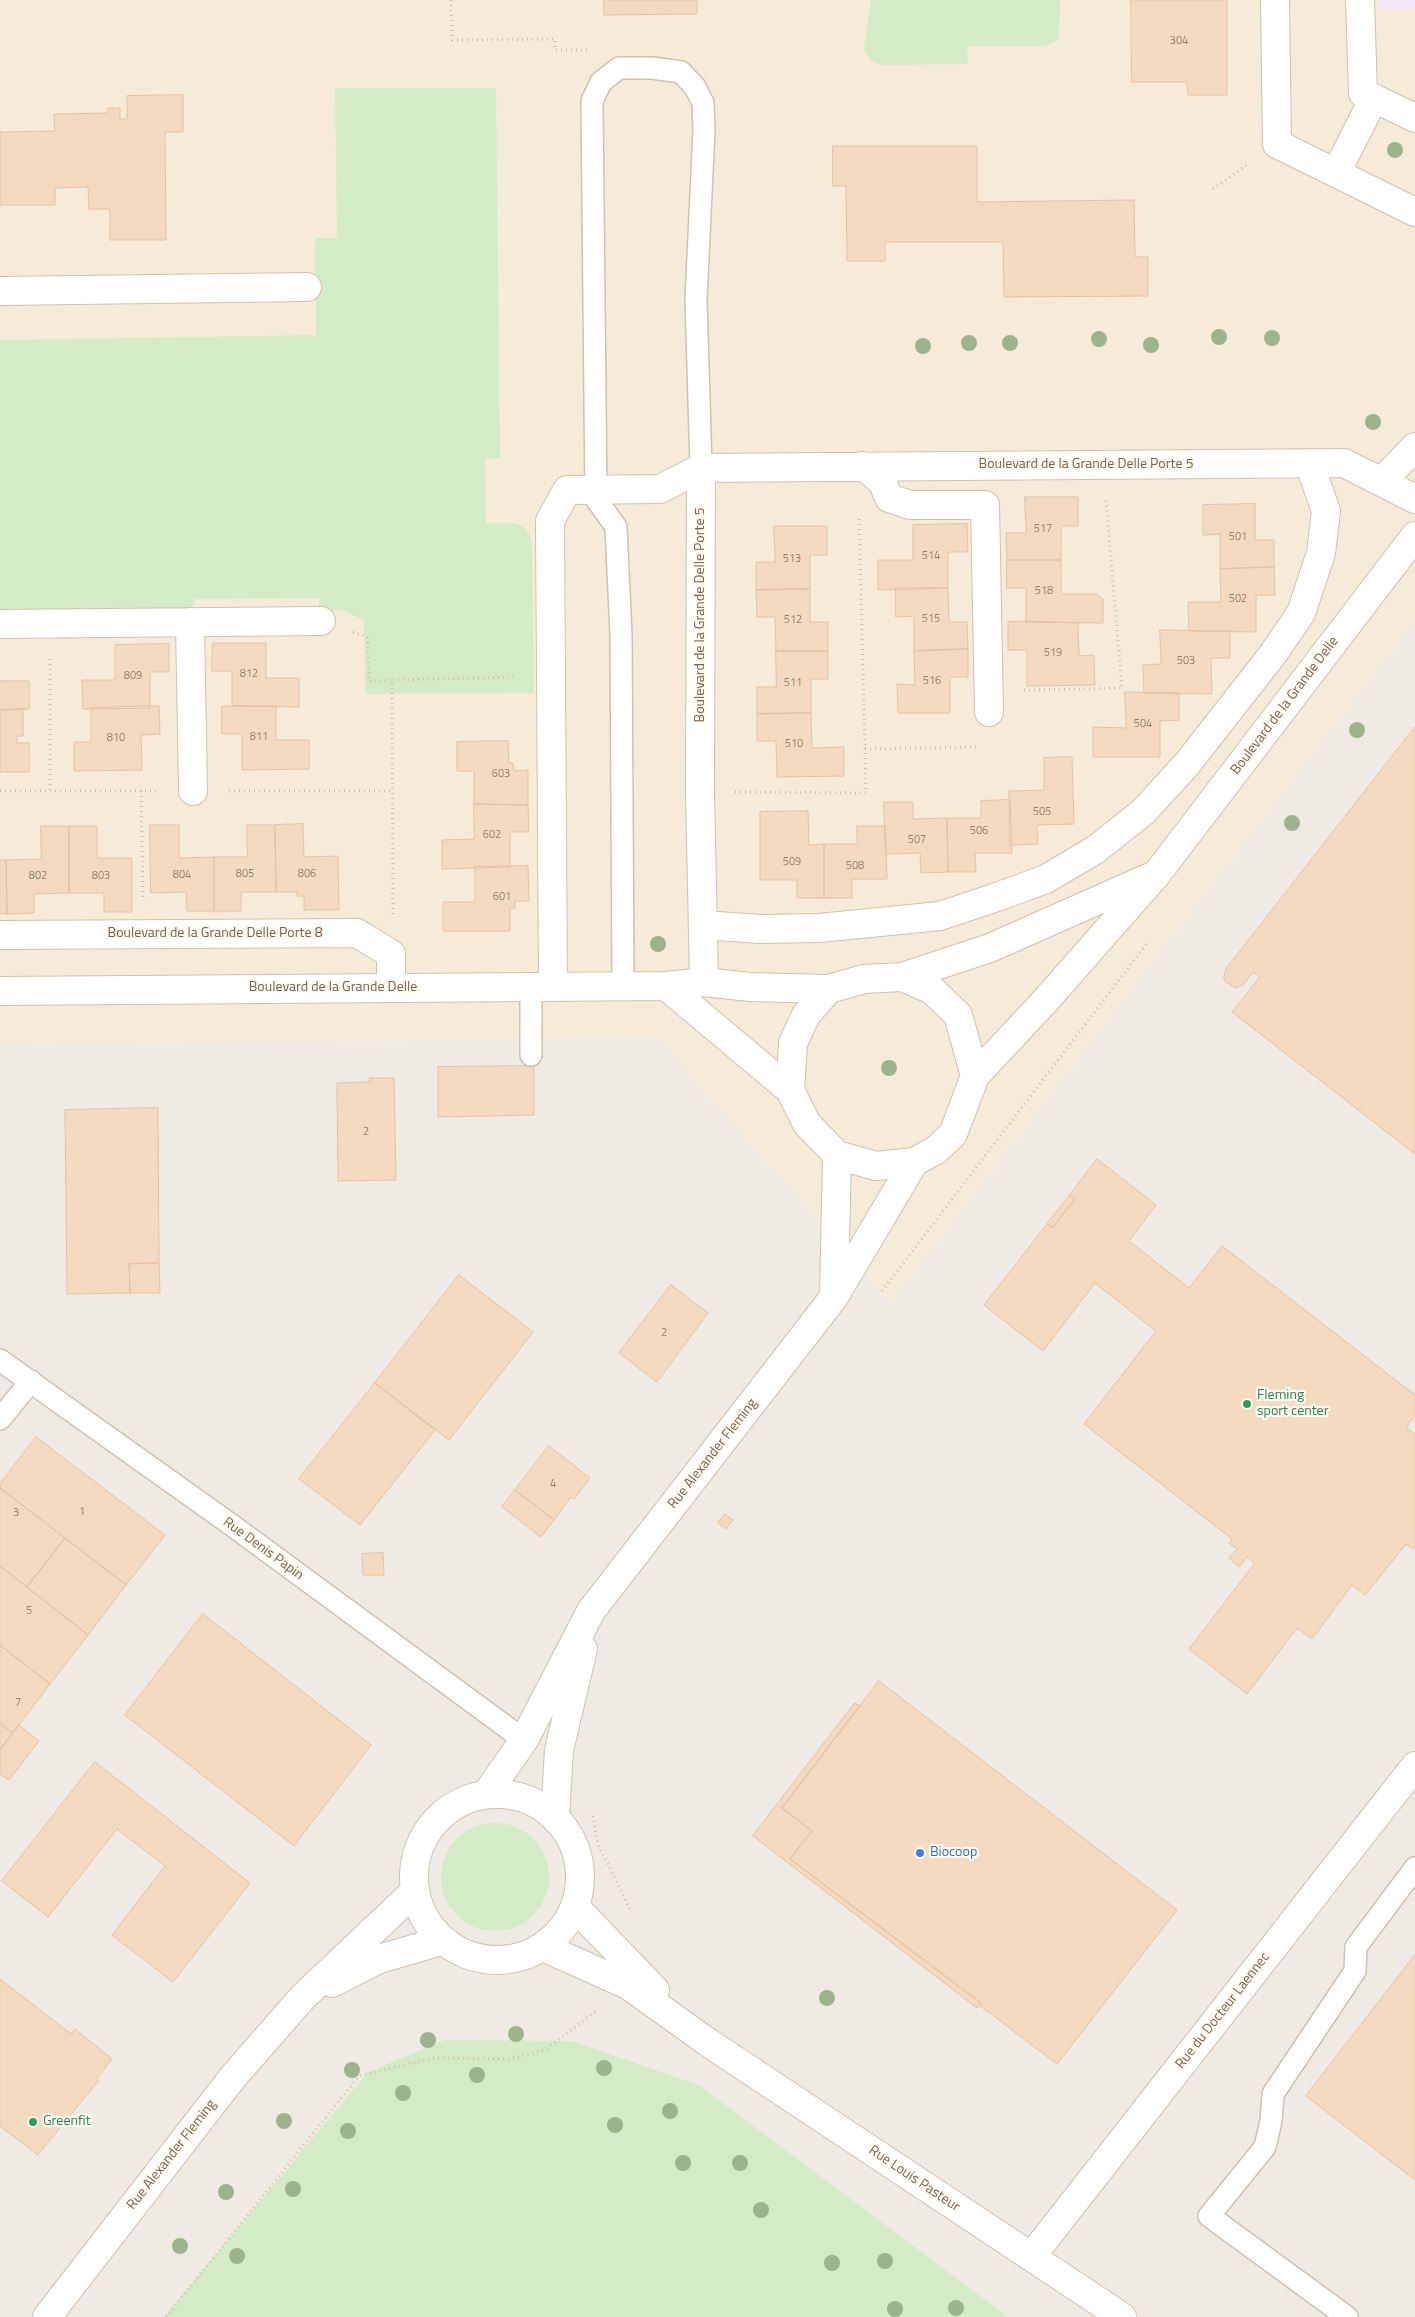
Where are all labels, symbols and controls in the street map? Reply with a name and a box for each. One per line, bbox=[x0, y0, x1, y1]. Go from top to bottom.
house number: 304 bbox=[1170, 34, 1188, 48]
street label: Boulevard de la Grande Delle Porte 5 bbox=[979, 457, 1193, 473]
street label: Boulevard de la Grande Delle Porte 5 bbox=[693, 508, 709, 722]
house number: 517 bbox=[1034, 522, 1052, 536]
house number: 501 bbox=[1229, 530, 1247, 544]
house number: 514 bbox=[922, 549, 940, 563]
house number: 513 bbox=[783, 552, 801, 566]
house number: 518 bbox=[1035, 584, 1053, 598]
house number: 502 bbox=[1229, 592, 1247, 606]
house number: 515 bbox=[922, 612, 940, 626]
house number: 512 bbox=[784, 613, 802, 627]
street label: Boulevard de la Grande Delle bbox=[1228, 634, 1342, 778]
house number: 519 bbox=[1044, 646, 1062, 660]
house number: 503 bbox=[1177, 654, 1195, 668]
house number: 812 bbox=[240, 667, 258, 681]
house number: 809 bbox=[124, 669, 142, 683]
house number: 516 bbox=[923, 674, 941, 688]
house number: 511 bbox=[784, 676, 802, 690]
house number: 504 bbox=[1134, 717, 1152, 731]
house number: 811 bbox=[250, 730, 268, 744]
house number: 810 bbox=[107, 731, 125, 745]
house number: 510 bbox=[785, 737, 803, 751]
house number: 603 bbox=[492, 767, 510, 781]
house number: 505 bbox=[1033, 805, 1051, 819]
house number: 506 bbox=[970, 824, 988, 838]
house number: 602 bbox=[483, 828, 501, 842]
house number: 507 bbox=[908, 833, 926, 847]
house number: 509 bbox=[783, 855, 801, 869]
house number: 508 bbox=[846, 859, 864, 873]
house number: 805 bbox=[236, 867, 254, 881]
house number: 806 bbox=[298, 867, 316, 881]
house number: 804 bbox=[173, 868, 191, 882]
house number: 802 bbox=[29, 869, 47, 883]
house number: 803 bbox=[92, 869, 110, 883]
house number: 601 bbox=[493, 890, 511, 904]
street label: Boulevard de la Grande Delle Porte 8 bbox=[108, 926, 322, 942]
street label: Boulevard de la Grande Delle bbox=[249, 980, 417, 996]
house number: 2 bbox=[363, 1125, 369, 1139]
house number: 2 bbox=[661, 1326, 667, 1340]
place label: Fleming sport center bbox=[1257, 1388, 1329, 1420]
street label: Rue Alexander Fleming bbox=[665, 1396, 761, 1512]
marker: Fleming sport center bbox=[1241, 1398, 1253, 1410]
house number: 4 bbox=[550, 1477, 556, 1491]
house number: 1 bbox=[79, 1505, 85, 1519]
house number: 3 bbox=[13, 1506, 19, 1520]
street label: Rue Denis Papin bbox=[219, 1514, 307, 1584]
house number: 5 bbox=[26, 1604, 32, 1618]
house number: 7 bbox=[15, 1696, 21, 1710]
place label: Biocoop bbox=[930, 1845, 977, 1861]
marker: Biocoop bbox=[914, 1847, 926, 1859]
street label: Rue du Docteur Laennec bbox=[1172, 1950, 1274, 2072]
street label: Rue Alexander Fleming bbox=[124, 2097, 220, 2213]
place label: Greenfit bbox=[43, 2114, 91, 2130]
marker: Greenfit bbox=[27, 2116, 39, 2128]
street label: Rue Louis Pasteur bbox=[865, 2142, 963, 2216]

